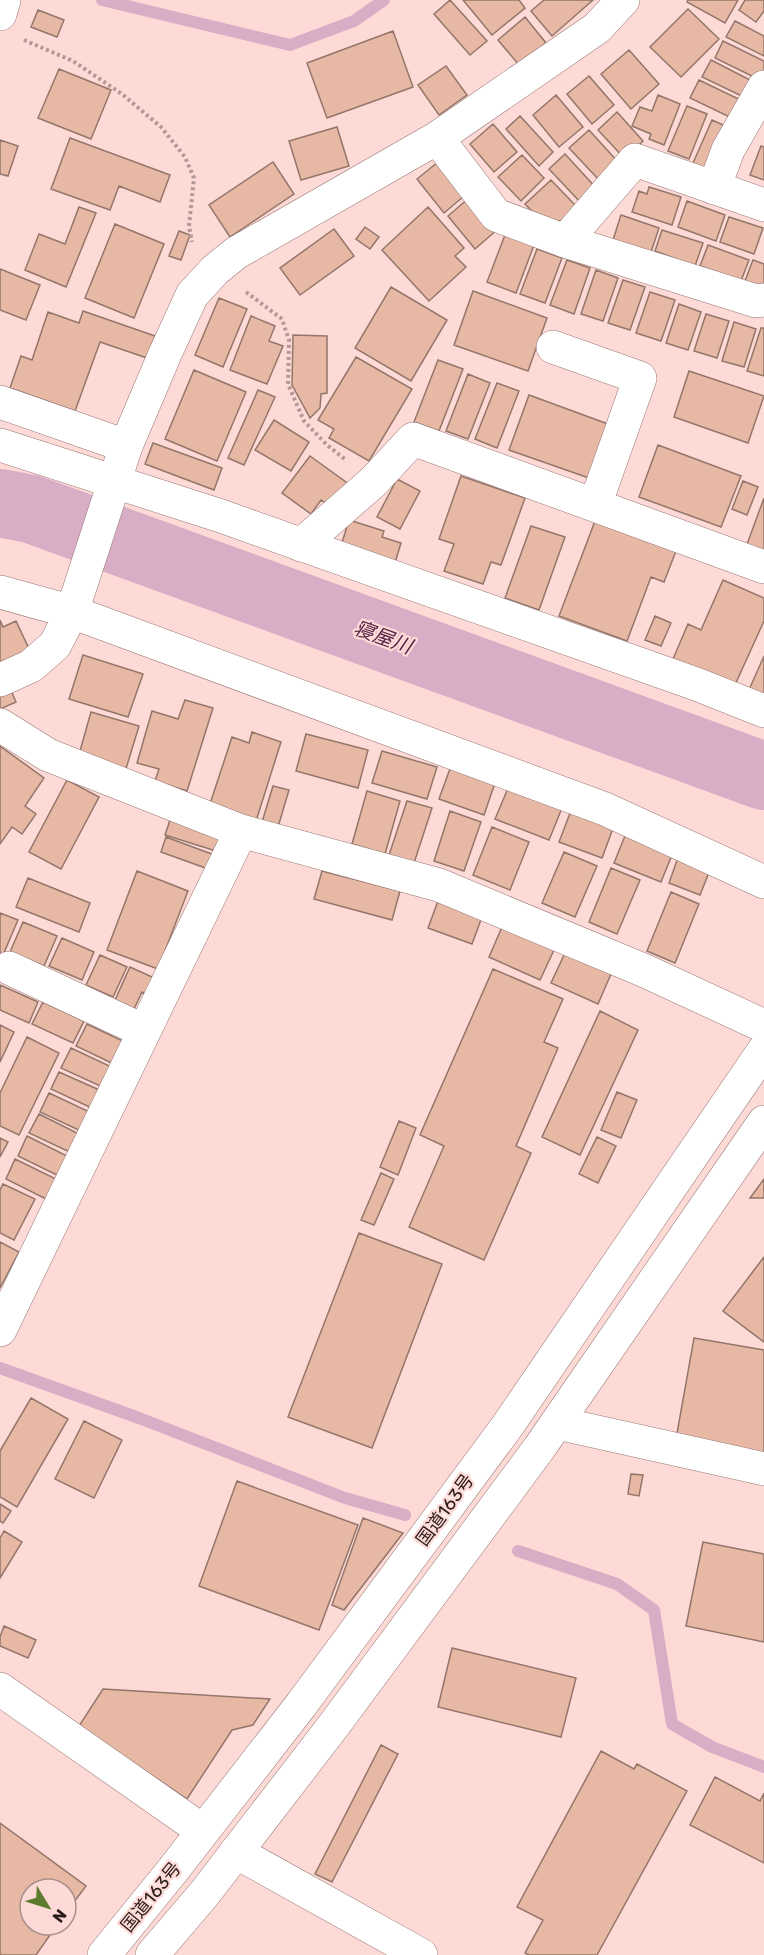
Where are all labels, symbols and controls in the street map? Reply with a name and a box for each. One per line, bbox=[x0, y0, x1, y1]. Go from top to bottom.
water label: 寝屋川 bbox=[351, 615, 417, 659]
street label: 国道163号 bbox=[412, 1470, 478, 1550]
street label: 国道163号 bbox=[116, 1858, 186, 1936]
north arrow bbox=[18, 1877, 78, 1937]
text: N bbox=[48, 1906, 70, 1926]

